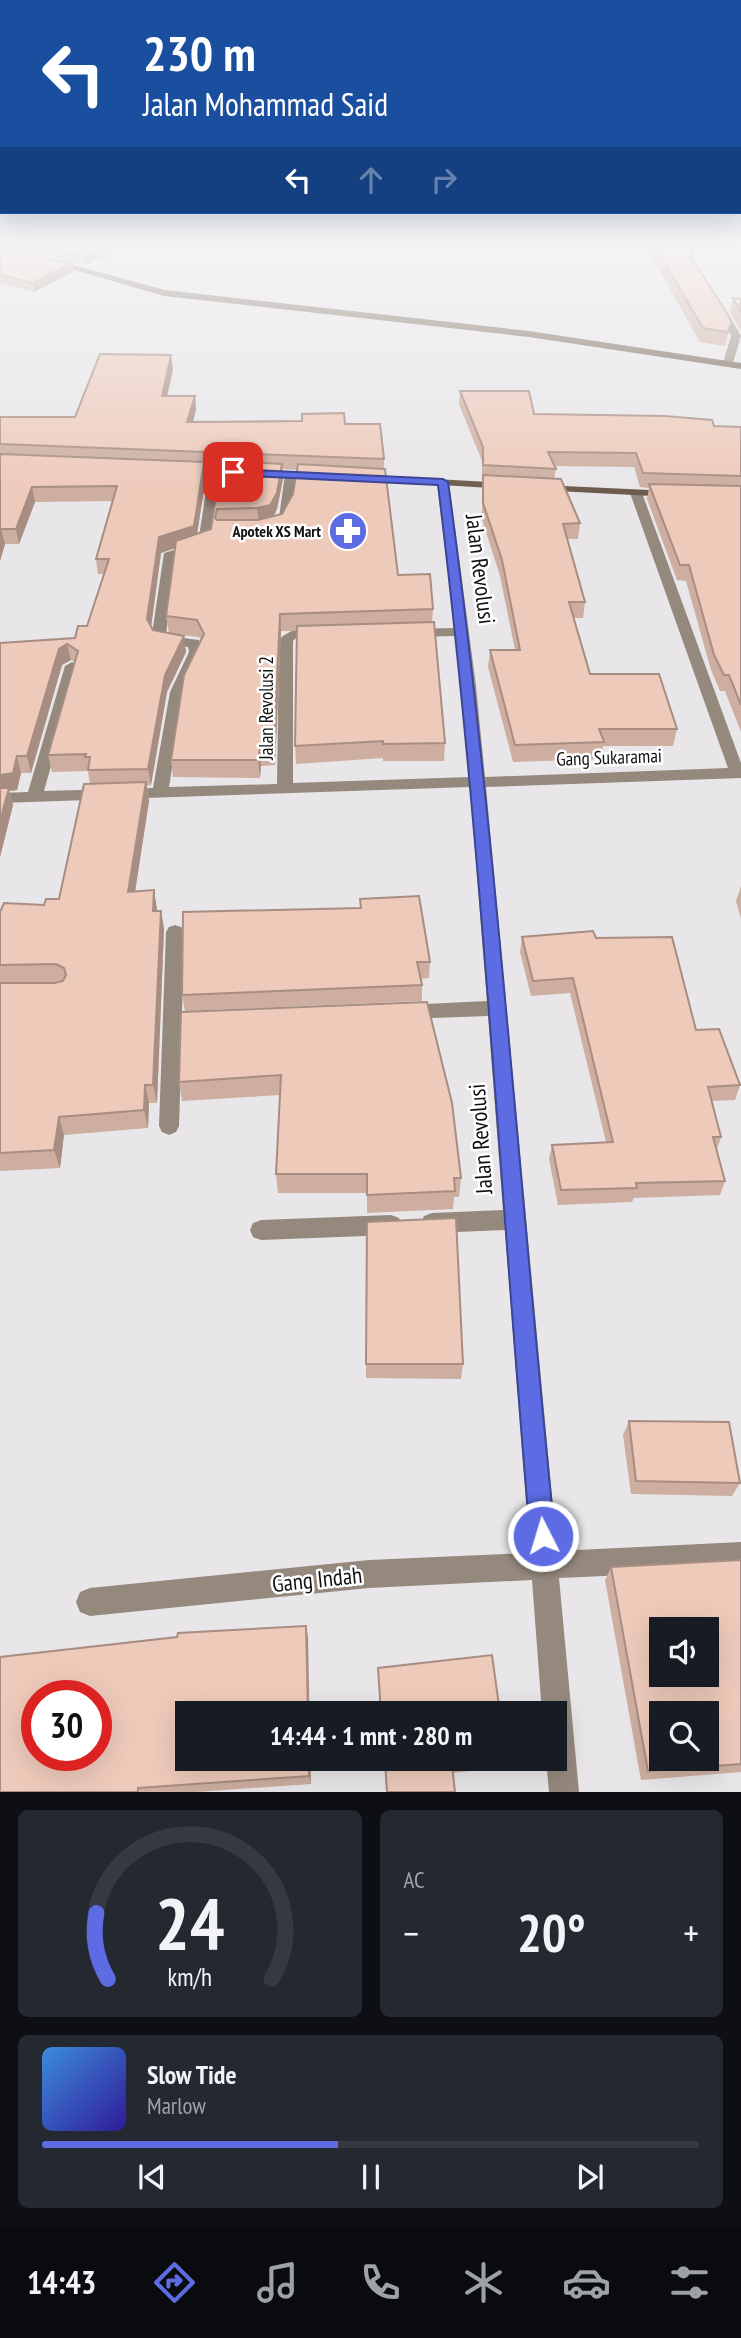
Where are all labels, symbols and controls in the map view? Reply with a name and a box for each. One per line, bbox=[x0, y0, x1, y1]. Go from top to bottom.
text: 230 m bbox=[143, 21, 256, 85]
icon: left bbox=[28, 28, 119, 119]
text: Jalan Mohammad Said bbox=[143, 83, 388, 125]
icon: left bbox=[279, 161, 317, 199]
icon: ahead bbox=[352, 161, 390, 199]
icon: right bbox=[425, 161, 463, 199]
pin bbox=[203, 442, 263, 502]
icon: arrive bbox=[214, 453, 252, 491]
pharmacy icon: Apotek XS Mart bbox=[327, 510, 369, 552]
street label: Jalan Revolusi bbox=[460, 511, 502, 626]
place label: Apotek XS Mart bbox=[231, 521, 321, 541]
street label: Jalan Revolusi 2 bbox=[254, 656, 278, 761]
street label: Gang Sukaramai bbox=[556, 743, 662, 771]
street label: Jalan Revolusi bbox=[462, 1083, 498, 1196]
position arrow bbox=[506, 1499, 580, 1573]
street label: Gang Indah bbox=[271, 1560, 363, 1598]
map controls bbox=[649, 1617, 719, 1771]
button: sound bbox=[649, 1617, 719, 1687]
speed limit sign: 30 bbox=[21, 1680, 112, 1771]
button: search bbox=[649, 1701, 719, 1771]
text: 14:44 · 1 mnt · 280 m bbox=[270, 1719, 472, 1752]
text: AC bbox=[404, 1865, 424, 1894]
text: 24 bbox=[155, 1876, 225, 1970]
text: 20° bbox=[517, 1899, 586, 1966]
text: − bbox=[404, 1908, 419, 1957]
text: + bbox=[683, 1908, 699, 1957]
text: km/h bbox=[168, 1961, 212, 1993]
text: Slow Tide bbox=[147, 2058, 237, 2091]
text: Marlow bbox=[147, 2091, 206, 2120]
icon: previous bbox=[133, 2158, 171, 2196]
icon: pause bbox=[352, 2158, 390, 2196]
icon: next bbox=[571, 2158, 609, 2196]
icon: directions bbox=[150, 2258, 199, 2307]
icon: music bbox=[253, 2258, 302, 2307]
icon: phone bbox=[356, 2258, 405, 2307]
icon: climate bbox=[459, 2258, 508, 2307]
icon: car bbox=[562, 2258, 611, 2307]
icon: filters bbox=[665, 2258, 714, 2307]
text: 14:43 bbox=[27, 2261, 96, 2303]

